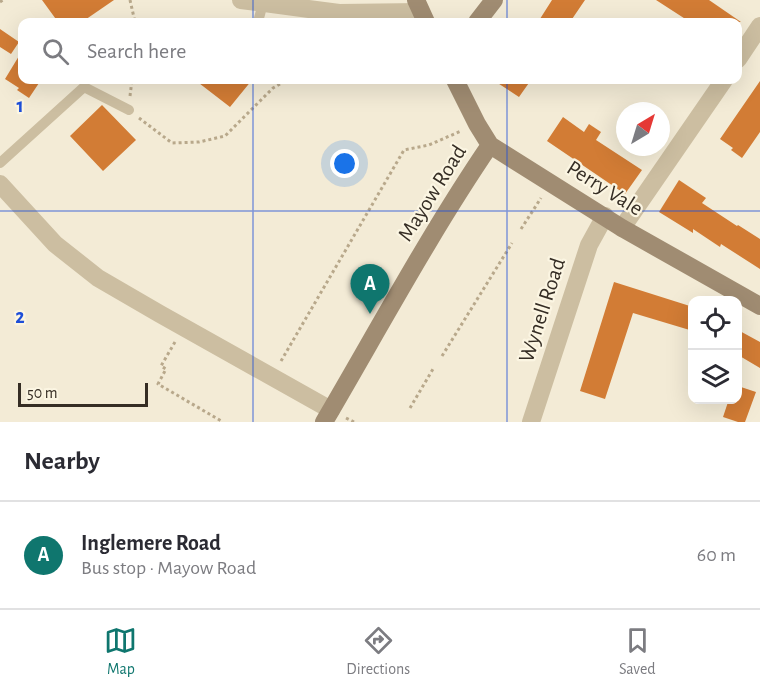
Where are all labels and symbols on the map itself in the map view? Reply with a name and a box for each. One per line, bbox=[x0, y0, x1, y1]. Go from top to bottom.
text: 1 bbox=[16, 96, 24, 116]
north arrow bbox=[616, 102, 670, 156]
street label: Mayow Road bbox=[394, 141, 470, 245]
your location bbox=[330, 149, 359, 178]
street label: Perry Vale bbox=[563, 156, 647, 220]
street label: Wynell Road bbox=[515, 255, 569, 365]
pin: A bbox=[350, 264, 389, 314]
text: 2 bbox=[15, 307, 25, 327]
scale bar bbox=[18, 380, 148, 408]

